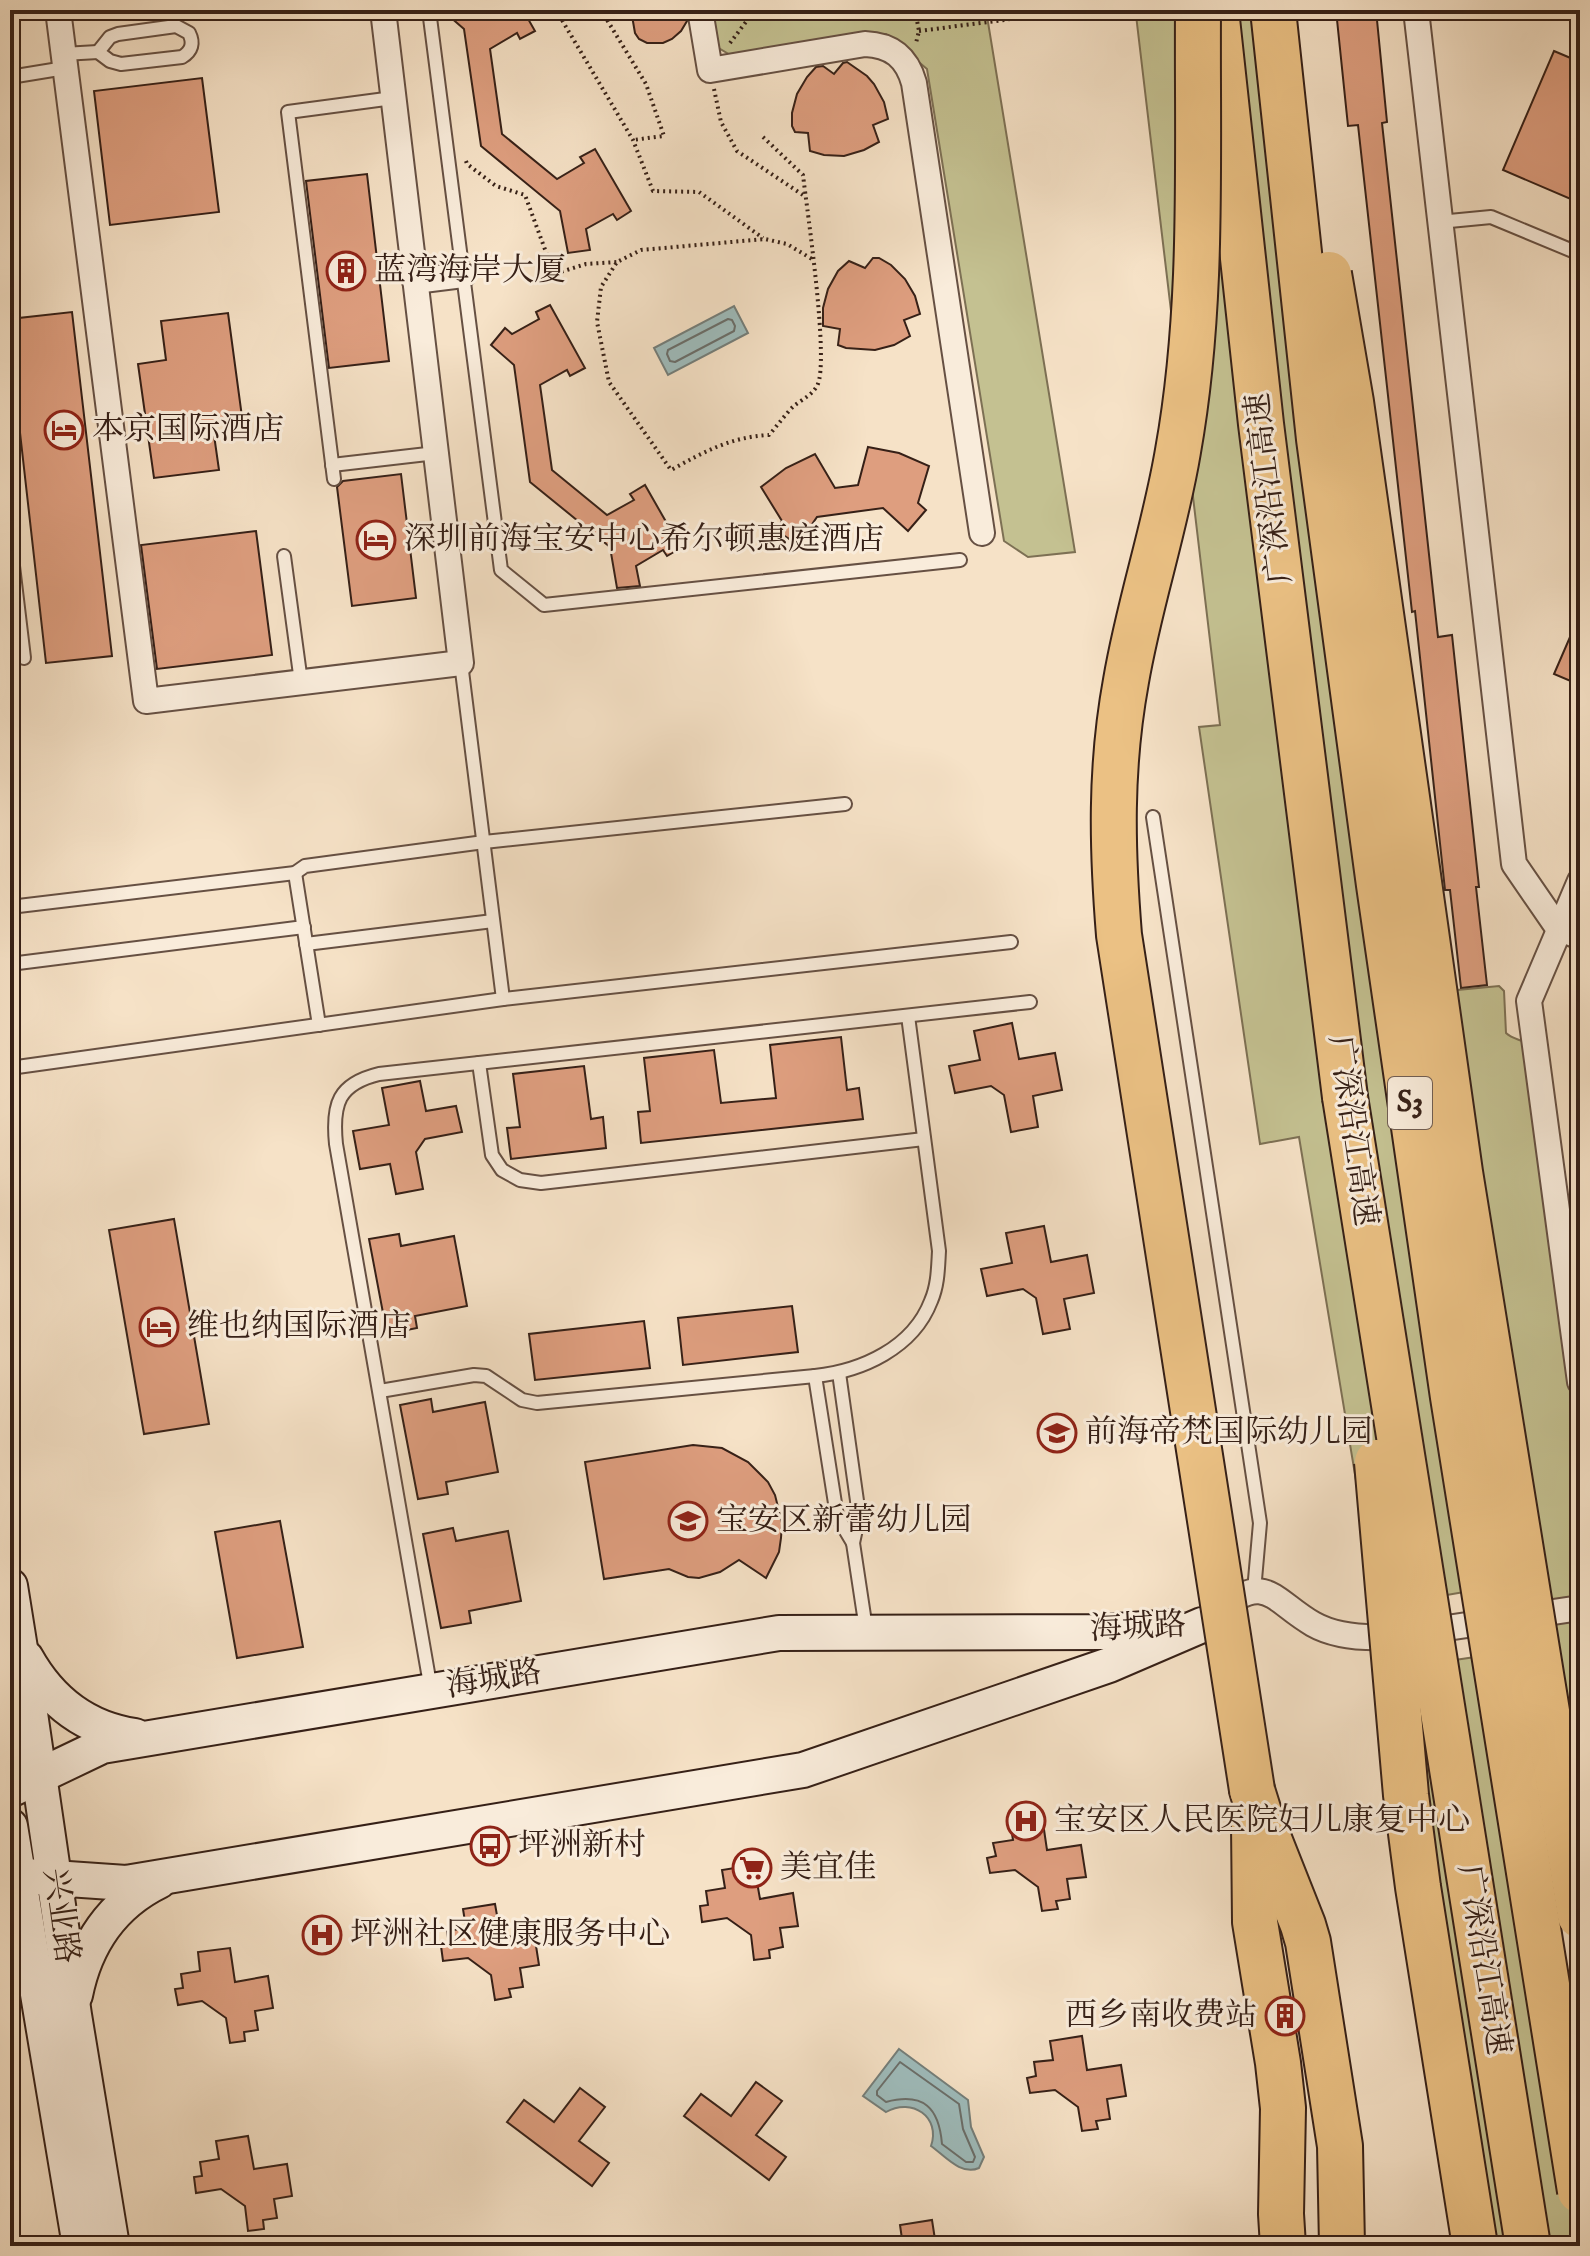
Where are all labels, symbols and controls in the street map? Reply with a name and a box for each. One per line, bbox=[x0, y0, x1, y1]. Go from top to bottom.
building icon: 蓝湾海岸大厦 bbox=[325, 250, 367, 292]
place label: 蓝湾海岸大厦 bbox=[374, 251, 566, 292]
street label: 广深沿江高速 bbox=[1238, 390, 1302, 586]
hotel icon: 本京国际酒店 bbox=[43, 409, 85, 451]
place label: 本京国际酒店 bbox=[92, 410, 284, 451]
hotel icon: 深圳前海宝安中心希尔顿惠庭酒店 bbox=[355, 519, 397, 561]
place label: 深圳前海宝安中心希尔顿惠庭酒店 bbox=[404, 520, 884, 561]
street label: 广深沿江高速 bbox=[1318, 1033, 1386, 1229]
road number: S3 bbox=[1388, 1077, 1432, 1129]
hotel icon: 维也纳国际酒店 bbox=[138, 1306, 180, 1348]
place label: 维也纳国际酒店 bbox=[187, 1307, 411, 1348]
school or university icon: 前海帝梵国际幼儿园 bbox=[1036, 1412, 1078, 1454]
place label: 前海帝梵国际幼儿园 bbox=[1085, 1413, 1373, 1454]
school or university icon: 宝安区新蕾幼儿园 bbox=[667, 1500, 709, 1542]
place label: 宝安区新蕾幼儿园 bbox=[716, 1501, 972, 1542]
street label: 海城路 bbox=[1089, 1605, 1187, 1651]
street label: 海城路 bbox=[443, 1652, 545, 1708]
hospital icon: 宝安区人民医院妇儿康复中心 bbox=[1005, 1800, 1047, 1842]
place label: 宝安区人民医院妇儿康复中心 bbox=[1054, 1801, 1470, 1842]
bus stop icon: 坪洲新村 bbox=[469, 1825, 511, 1867]
place label: 坪洲新村 bbox=[518, 1826, 646, 1867]
supermarket icon: 美宜佳 bbox=[731, 1847, 773, 1889]
place label: 美宜佳 bbox=[780, 1848, 876, 1889]
street label: 广深沿江高速 bbox=[1448, 1862, 1518, 2058]
street label: 兴业路 bbox=[33, 1866, 87, 1966]
hospital icon: 坪洲社区健康服务中心 bbox=[301, 1914, 343, 1956]
place label: 坪洲社区健康服务中心 bbox=[350, 1915, 670, 1956]
building icon: 西乡南收费站 bbox=[1264, 1995, 1306, 2037]
place label: 西乡南收费站 bbox=[1065, 1996, 1257, 2037]

